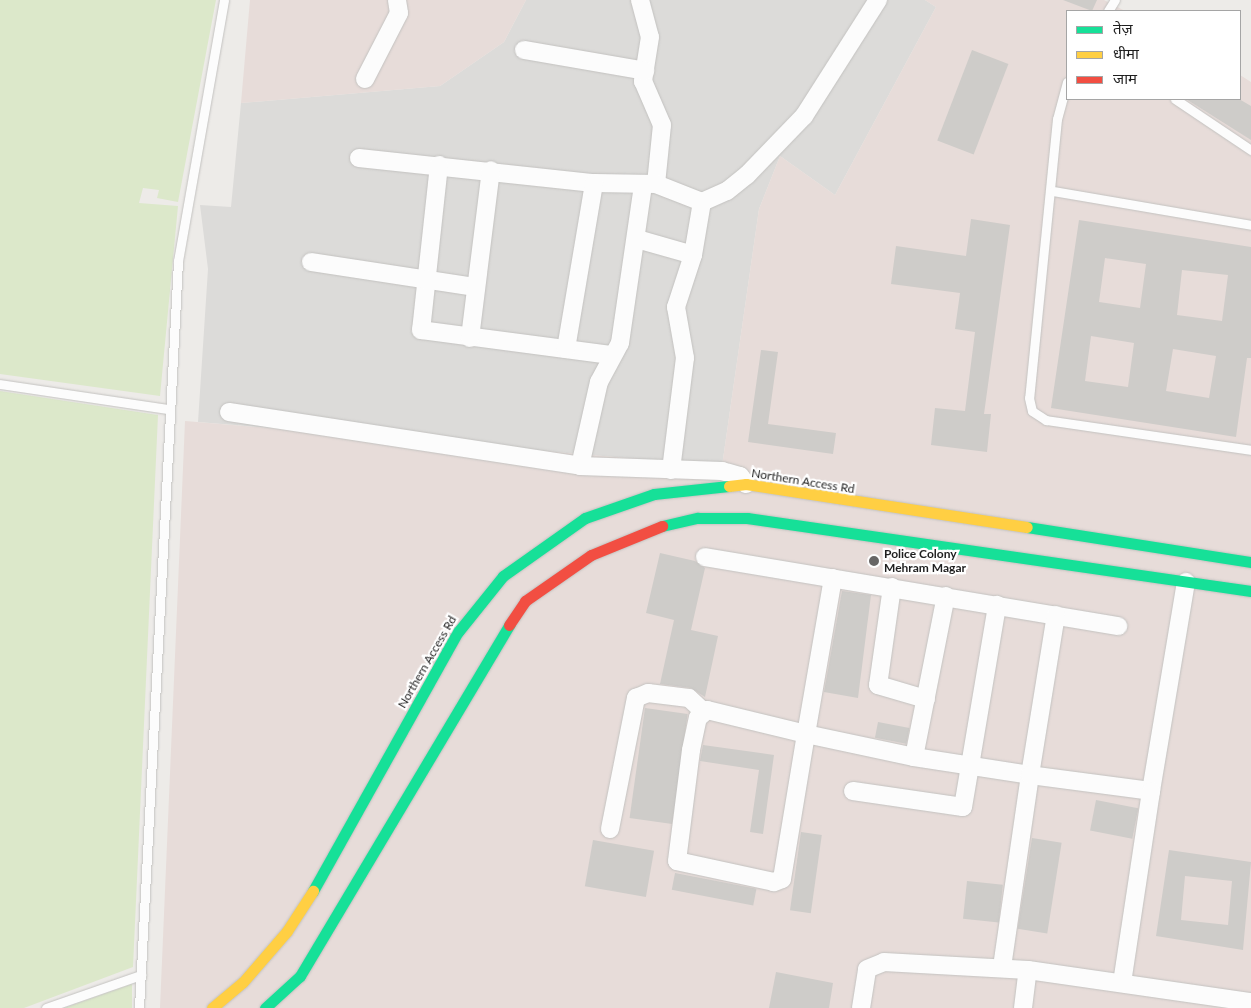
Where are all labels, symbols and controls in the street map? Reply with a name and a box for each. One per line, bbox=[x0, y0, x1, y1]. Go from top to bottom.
legend bbox=[1066, 10, 1241, 100]
text: तेज़ bbox=[1113, 19, 1133, 37]
text: धीमा bbox=[1113, 44, 1139, 62]
text: जाम bbox=[1113, 69, 1137, 87]
street label: Northern Access Rd bbox=[750, 466, 856, 496]
place label: Police Colony Mehram Magar bbox=[884, 547, 966, 575]
marker: Police Colony Mehram Magar bbox=[868, 555, 880, 567]
street label: Northern Access Rd bbox=[395, 613, 459, 711]

